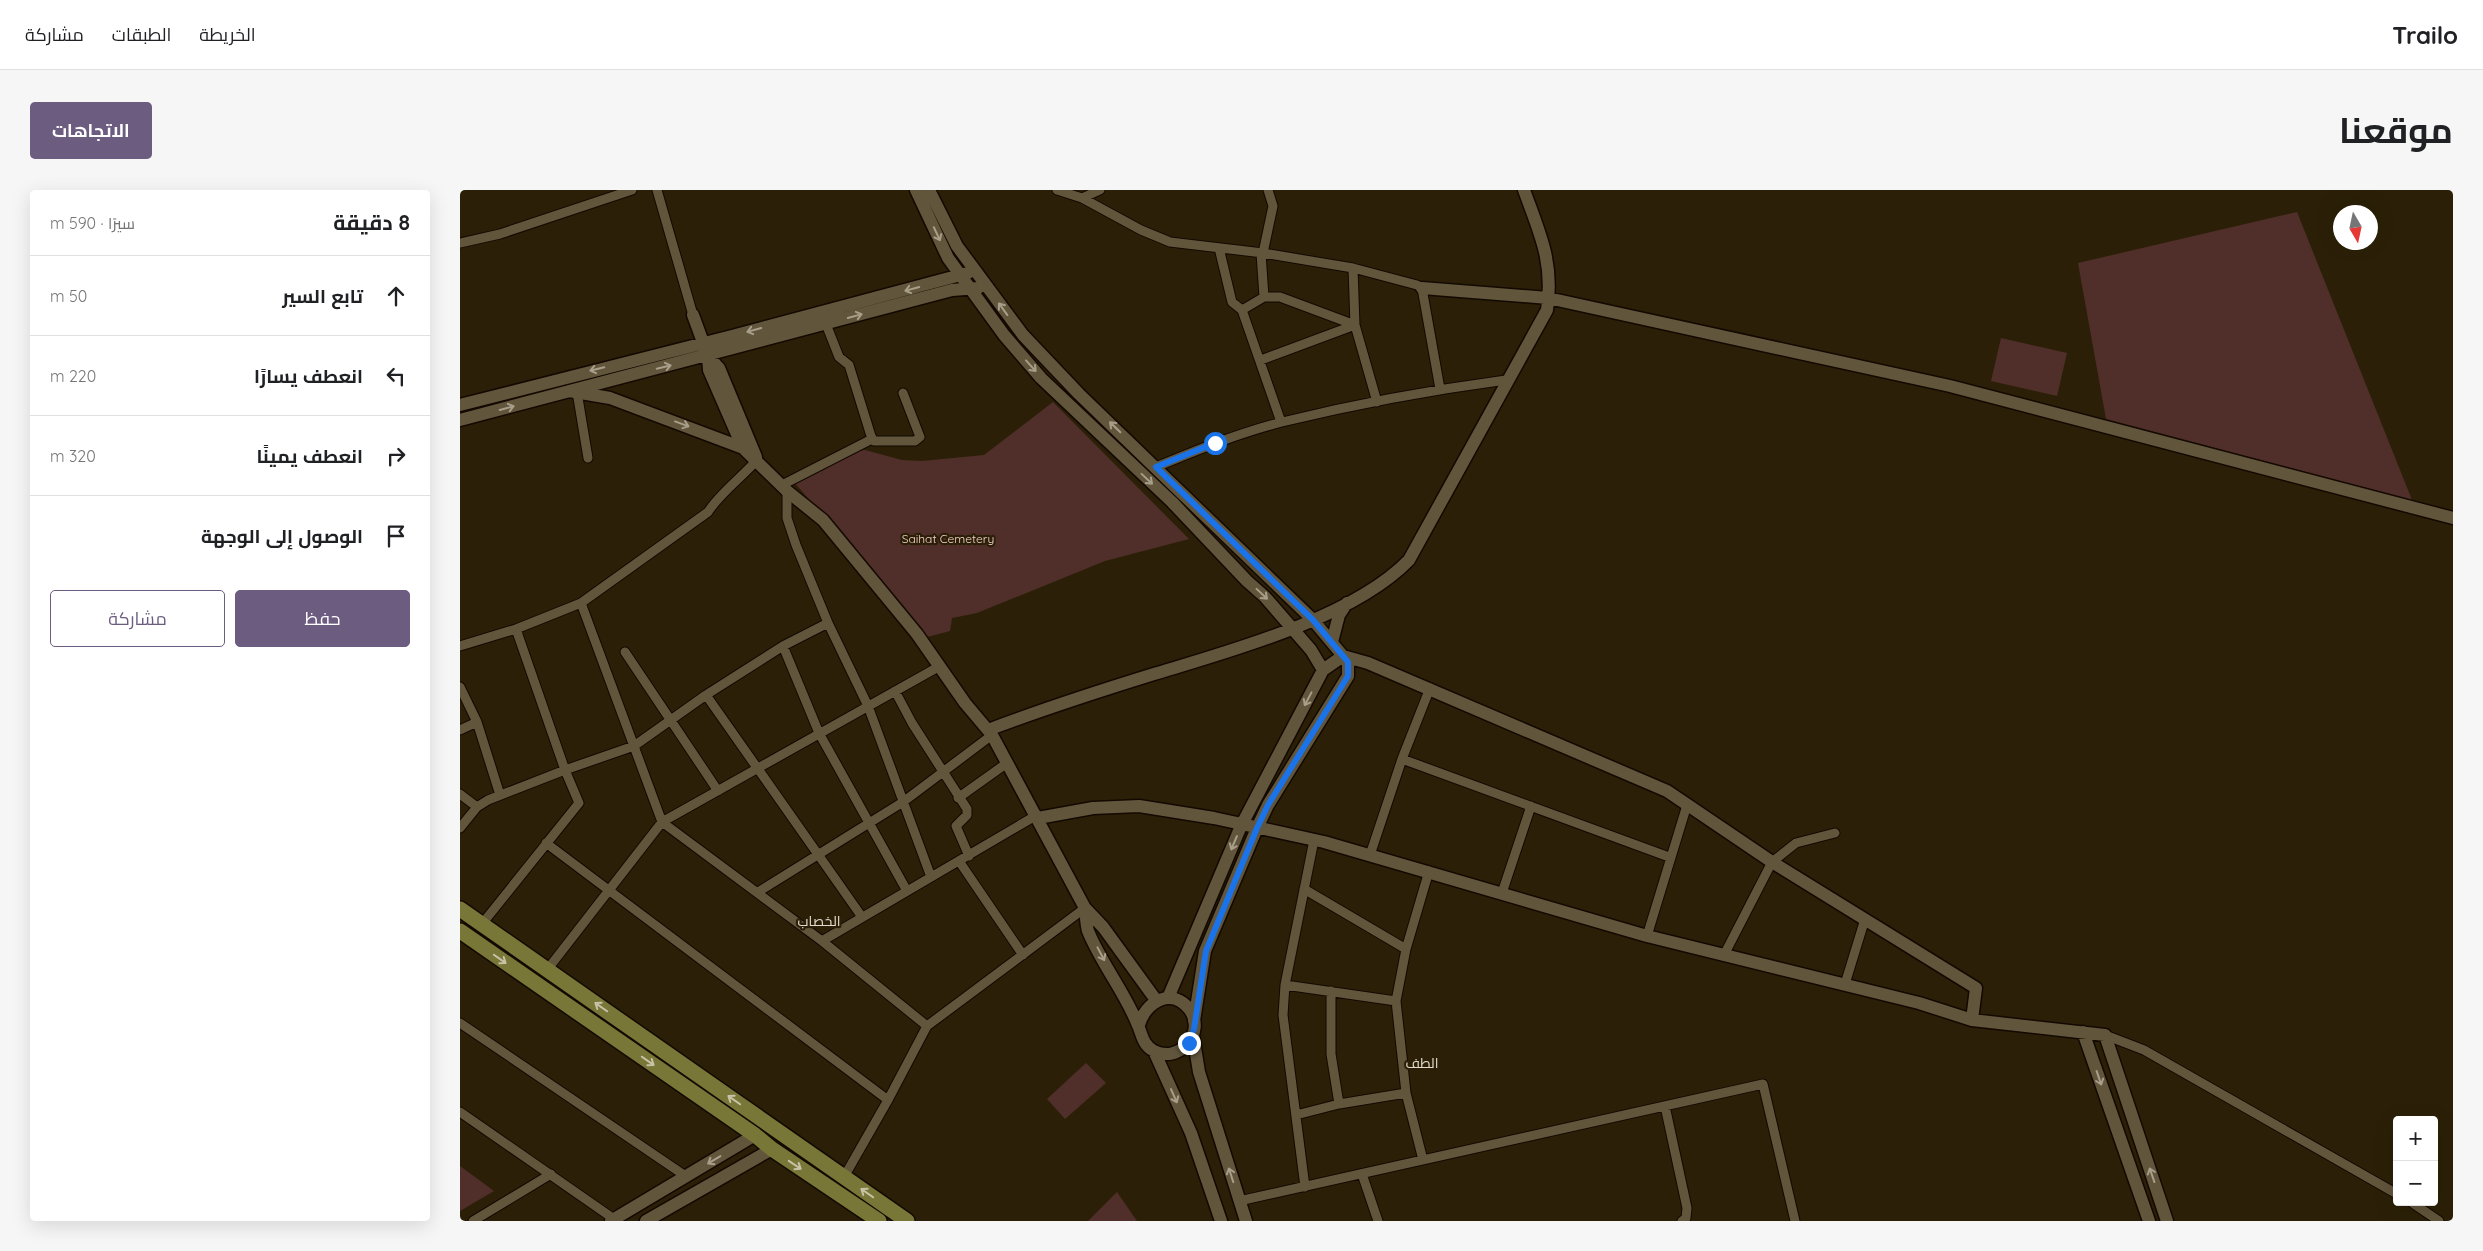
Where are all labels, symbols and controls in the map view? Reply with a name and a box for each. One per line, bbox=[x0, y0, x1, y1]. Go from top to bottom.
text: Trailo bbox=[2392, 20, 2458, 50]
text: مشاركة bbox=[25, 23, 84, 46]
text: الطبقات bbox=[112, 23, 171, 46]
text: الخريطة bbox=[199, 23, 256, 46]
button: الاتجاهات bbox=[30, 102, 152, 159]
text: موقعنا bbox=[2339, 108, 2453, 152]
north arrow bbox=[2333, 205, 2378, 250]
text: 8 دقيقة bbox=[333, 209, 410, 235]
text: سيرًا · 590 m bbox=[50, 213, 135, 233]
one-way arrow bbox=[933, 226, 942, 241]
icon: ahead bbox=[382, 282, 410, 310]
text: تابع السير bbox=[282, 284, 363, 308]
one-way arrow bbox=[904, 284, 920, 294]
text: 50 m bbox=[50, 286, 87, 306]
one-way arrow bbox=[998, 303, 1009, 316]
one-way arrow bbox=[847, 311, 863, 321]
one-way arrow bbox=[747, 326, 763, 335]
one-way arrow bbox=[1025, 359, 1037, 372]
icon: left bbox=[382, 362, 410, 390]
one-way arrow bbox=[656, 362, 672, 371]
text: انعطف يسارًا bbox=[254, 364, 363, 388]
one-way arrow bbox=[589, 365, 605, 375]
text: 220 m bbox=[50, 366, 96, 386]
one-way arrow bbox=[499, 402, 515, 412]
one-way arrow bbox=[674, 420, 690, 429]
one-way arrow bbox=[1108, 421, 1121, 433]
route start bbox=[1204, 432, 1227, 455]
icon: right bbox=[382, 442, 410, 470]
text: انعطف يمينًا bbox=[256, 444, 363, 468]
text: 320 m bbox=[50, 446, 96, 466]
one-way arrow bbox=[1141, 473, 1154, 485]
icon: arrive bbox=[382, 522, 410, 550]
text: الوصول إلى الوجهة bbox=[201, 524, 363, 548]
park label: Saihat Cemetery bbox=[902, 531, 994, 546]
one-way arrow bbox=[1255, 588, 1268, 600]
button: مشاركة bbox=[50, 590, 225, 647]
button: حفظ bbox=[235, 590, 410, 647]
one-way arrow bbox=[1303, 691, 1313, 706]
one-way arrow bbox=[1229, 835, 1238, 850]
district label: الخصاب bbox=[797, 912, 841, 930]
one-way arrow bbox=[1096, 946, 1106, 961]
one-way arrow bbox=[493, 954, 507, 964]
one-way arrow bbox=[594, 1002, 608, 1012]
route end bbox=[1178, 1032, 1201, 1055]
district label: الطف bbox=[1406, 1054, 1438, 1072]
one-way arrow bbox=[641, 1056, 655, 1066]
one-way arrow bbox=[2095, 1070, 2104, 1086]
one-way arrow bbox=[1169, 1088, 1179, 1103]
one-way arrow bbox=[727, 1095, 741, 1105]
map controls bbox=[2393, 1116, 2438, 1206]
button: + bbox=[2393, 1116, 2438, 1161]
one-way arrow bbox=[707, 1156, 721, 1166]
one-way arrow bbox=[788, 1160, 802, 1170]
button: − bbox=[2393, 1161, 2438, 1206]
one-way arrow bbox=[1225, 1167, 1235, 1183]
one-way arrow bbox=[2147, 1168, 2156, 1183]
one-way arrow bbox=[860, 1188, 874, 1198]

